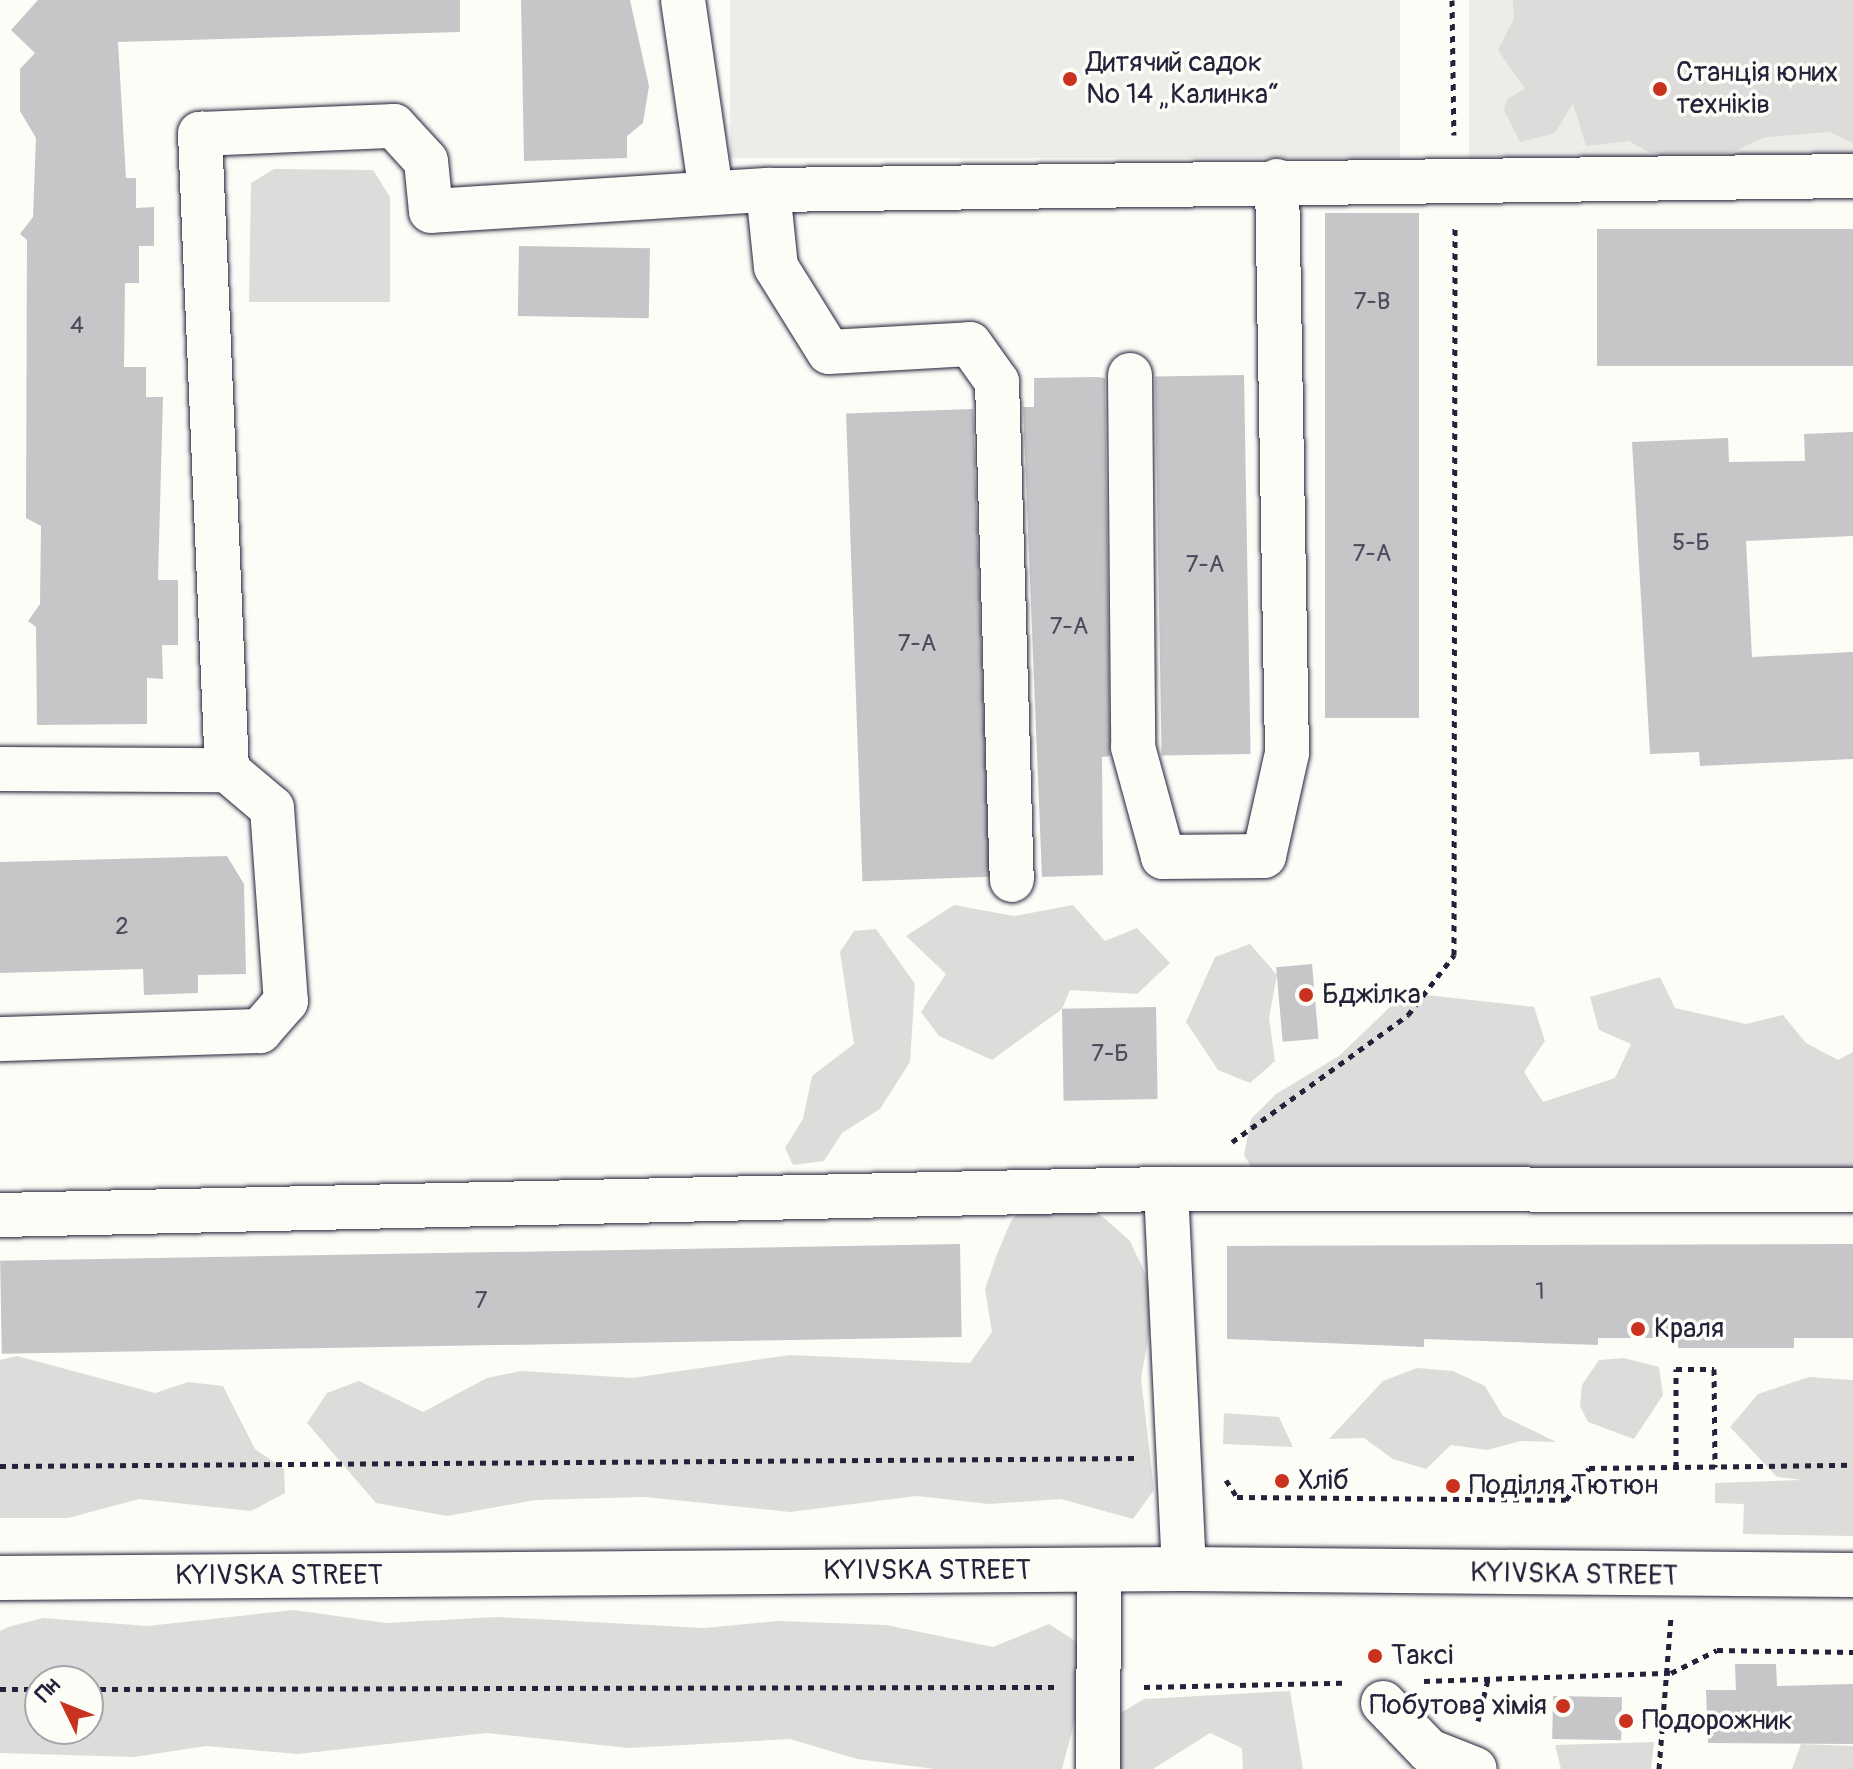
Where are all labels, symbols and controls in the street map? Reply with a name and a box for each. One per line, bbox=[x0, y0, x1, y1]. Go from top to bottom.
place label: Дитячий садок № 14 „Калинка“ bbox=[1086, 46, 1280, 112]
place label: Станція юних техніків bbox=[1676, 56, 1838, 122]
marker: Дитячий садок № 14 „Калинка“ bbox=[1061, 70, 1079, 88]
marker: Станція юних техніків bbox=[1651, 80, 1669, 98]
house number: 7-В bbox=[1354, 288, 1390, 316]
house number: 4 bbox=[70, 312, 84, 340]
house number: 5-Б bbox=[1672, 529, 1710, 557]
house number: 7-А bbox=[1353, 540, 1391, 568]
house number: 7-А bbox=[1186, 551, 1224, 579]
house number: 7-А bbox=[1050, 613, 1088, 641]
house number: 7-А bbox=[898, 630, 936, 658]
house number: 2 bbox=[115, 913, 129, 941]
place label: Бджілка bbox=[1322, 978, 1421, 1012]
marker: Бджілка bbox=[1297, 986, 1315, 1004]
house number: 7-Б bbox=[1091, 1040, 1129, 1068]
house number: 1 bbox=[1535, 1278, 1545, 1306]
house number: 7 bbox=[475, 1287, 487, 1315]
place label: Краля bbox=[1654, 1312, 1724, 1346]
marker: Краля bbox=[1629, 1320, 1647, 1338]
place label: Хліб bbox=[1298, 1464, 1349, 1498]
place label: Поділля Тютюн bbox=[1469, 1469, 1658, 1503]
marker: Хліб bbox=[1273, 1472, 1291, 1490]
marker: Поділля Тютюн bbox=[1444, 1477, 1462, 1495]
street label: KYIVSKA STREET bbox=[823, 1554, 1031, 1588]
street label: KYIVSKA STREET bbox=[1470, 1556, 1678, 1594]
street label: KYIVSKA STREET bbox=[175, 1559, 383, 1593]
place label: Таксі bbox=[1391, 1639, 1453, 1673]
marker: Таксі bbox=[1366, 1647, 1384, 1665]
north arrow bbox=[24, 1665, 104, 1745]
text: Пн bbox=[29, 1672, 66, 1708]
place label: Побутова хімія bbox=[1370, 1689, 1547, 1723]
marker: Побутова хімія bbox=[1554, 1697, 1572, 1715]
place label: Подорожник bbox=[1642, 1704, 1793, 1738]
marker: Подорожник bbox=[1617, 1712, 1635, 1730]

